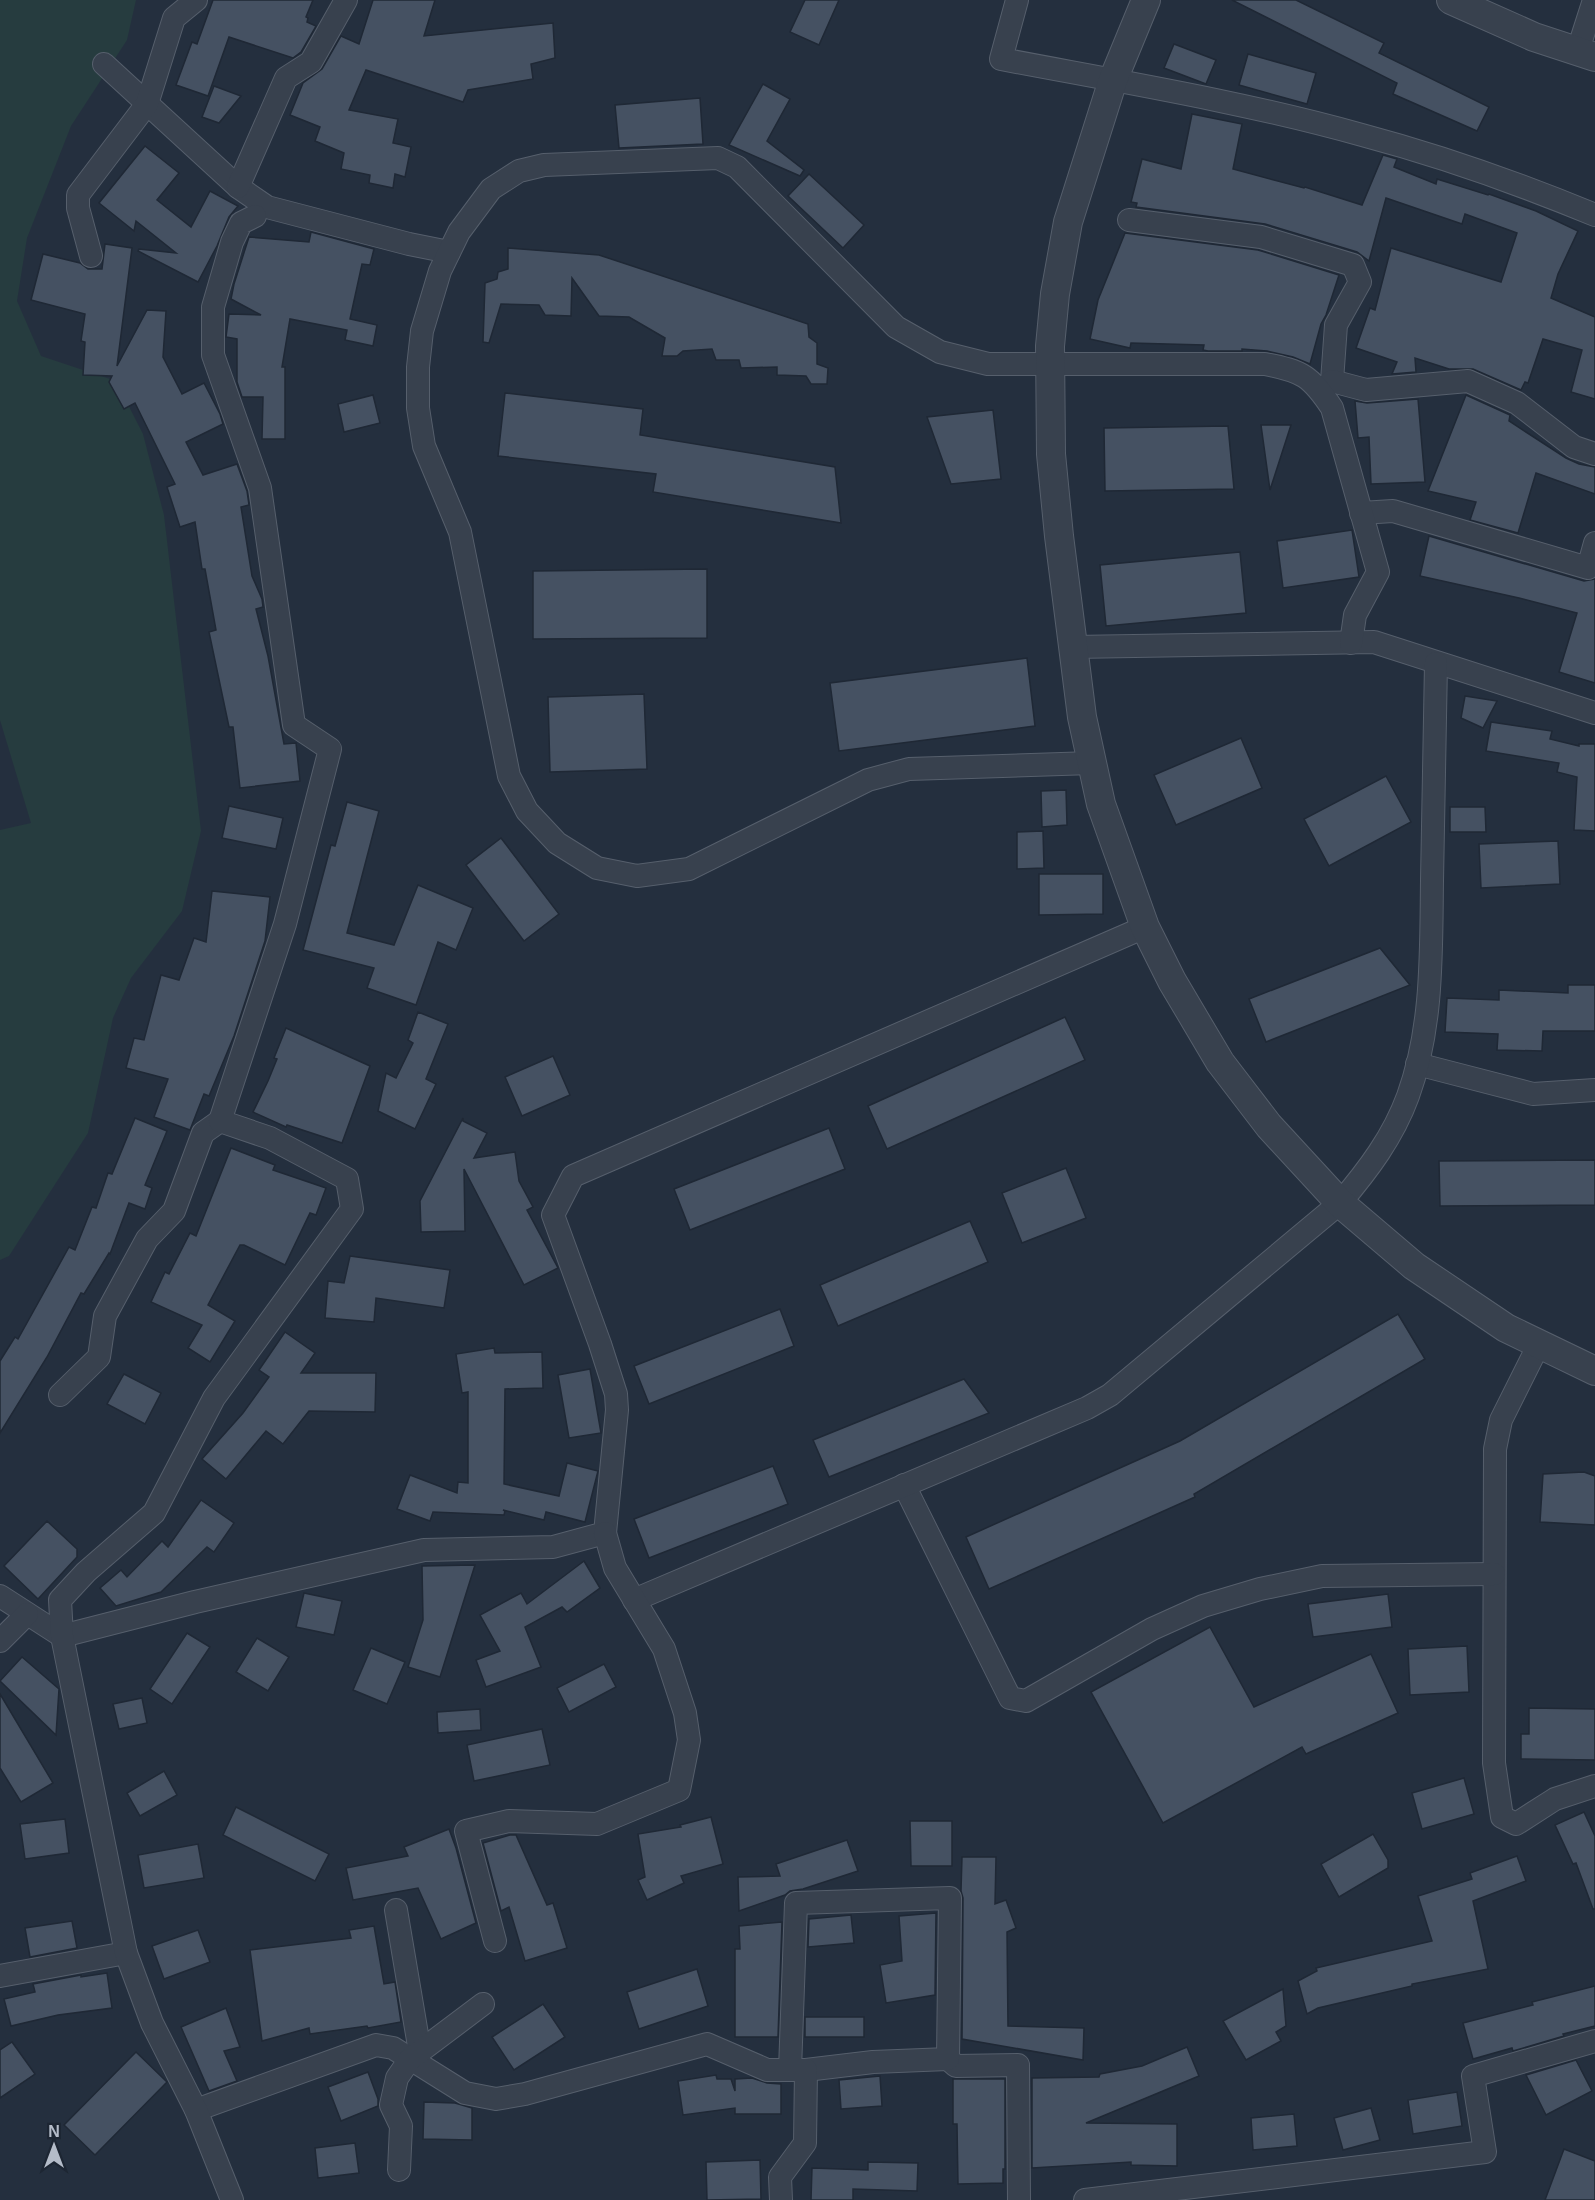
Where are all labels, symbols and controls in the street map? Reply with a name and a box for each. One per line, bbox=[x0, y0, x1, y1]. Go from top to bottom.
north arrow bbox=[24, 2116, 84, 2176]
text: N bbox=[48, 2123, 60, 2140]

